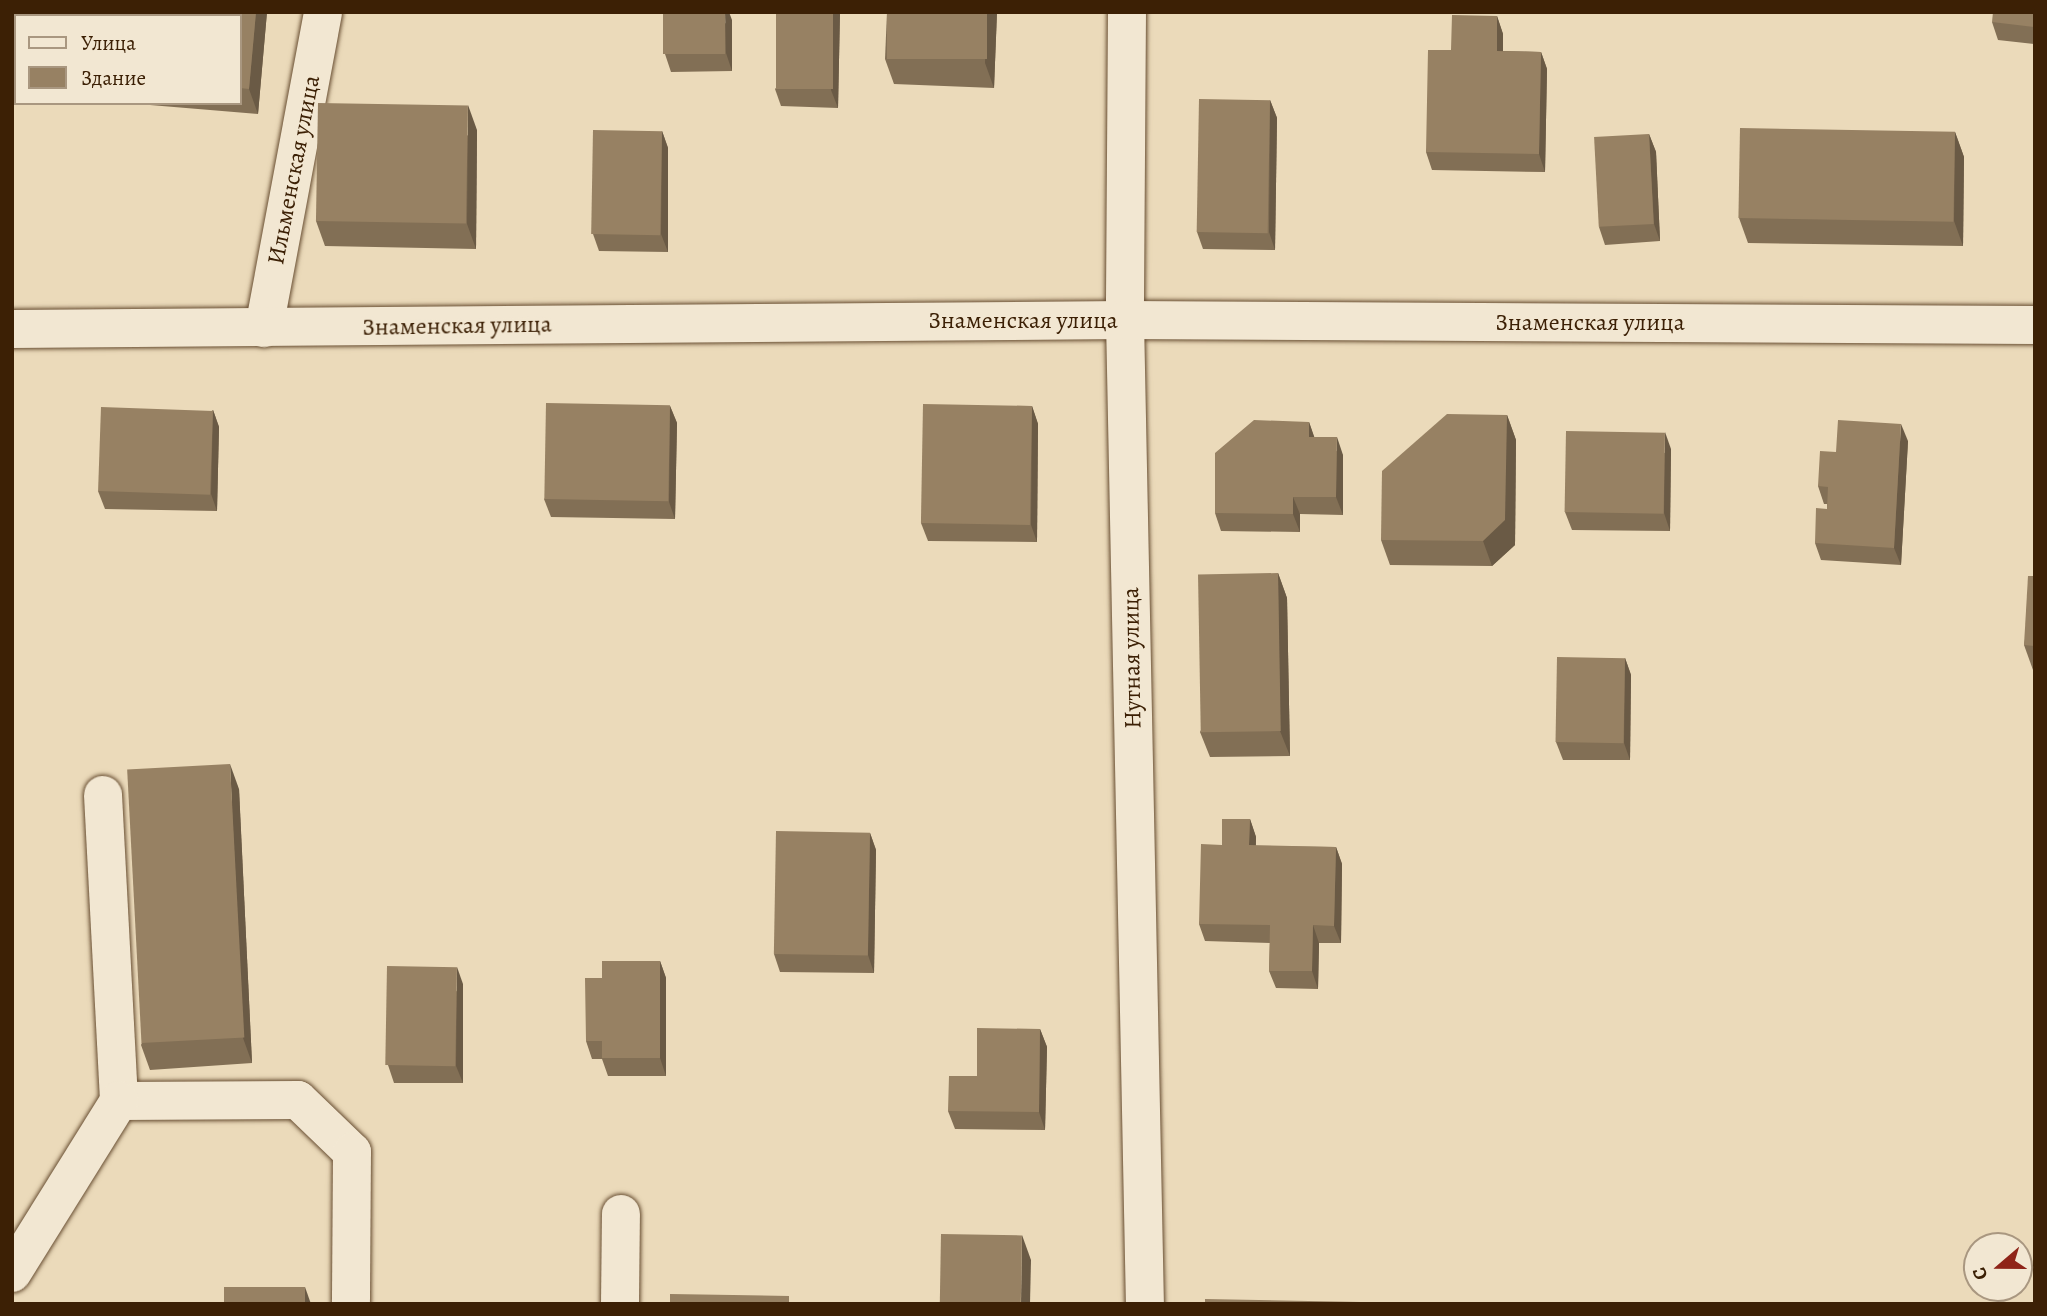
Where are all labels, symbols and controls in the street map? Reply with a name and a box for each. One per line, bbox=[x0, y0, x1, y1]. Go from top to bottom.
legend bbox=[14, 14, 242, 105]
text: Улица bbox=[81, 29, 136, 57]
text: Здание bbox=[81, 64, 146, 92]
street label: Ильменская улица bbox=[261, 73, 327, 267]
street label: Знаменская улица bbox=[928, 307, 1118, 335]
street label: Знаменская улица bbox=[1495, 309, 1685, 337]
street label: Знаменская улица bbox=[362, 310, 552, 342]
street label: Нутная улица bbox=[1116, 587, 1148, 729]
north arrow bbox=[1963, 1232, 2033, 1302]
text: С bbox=[1966, 1264, 1994, 1283]

